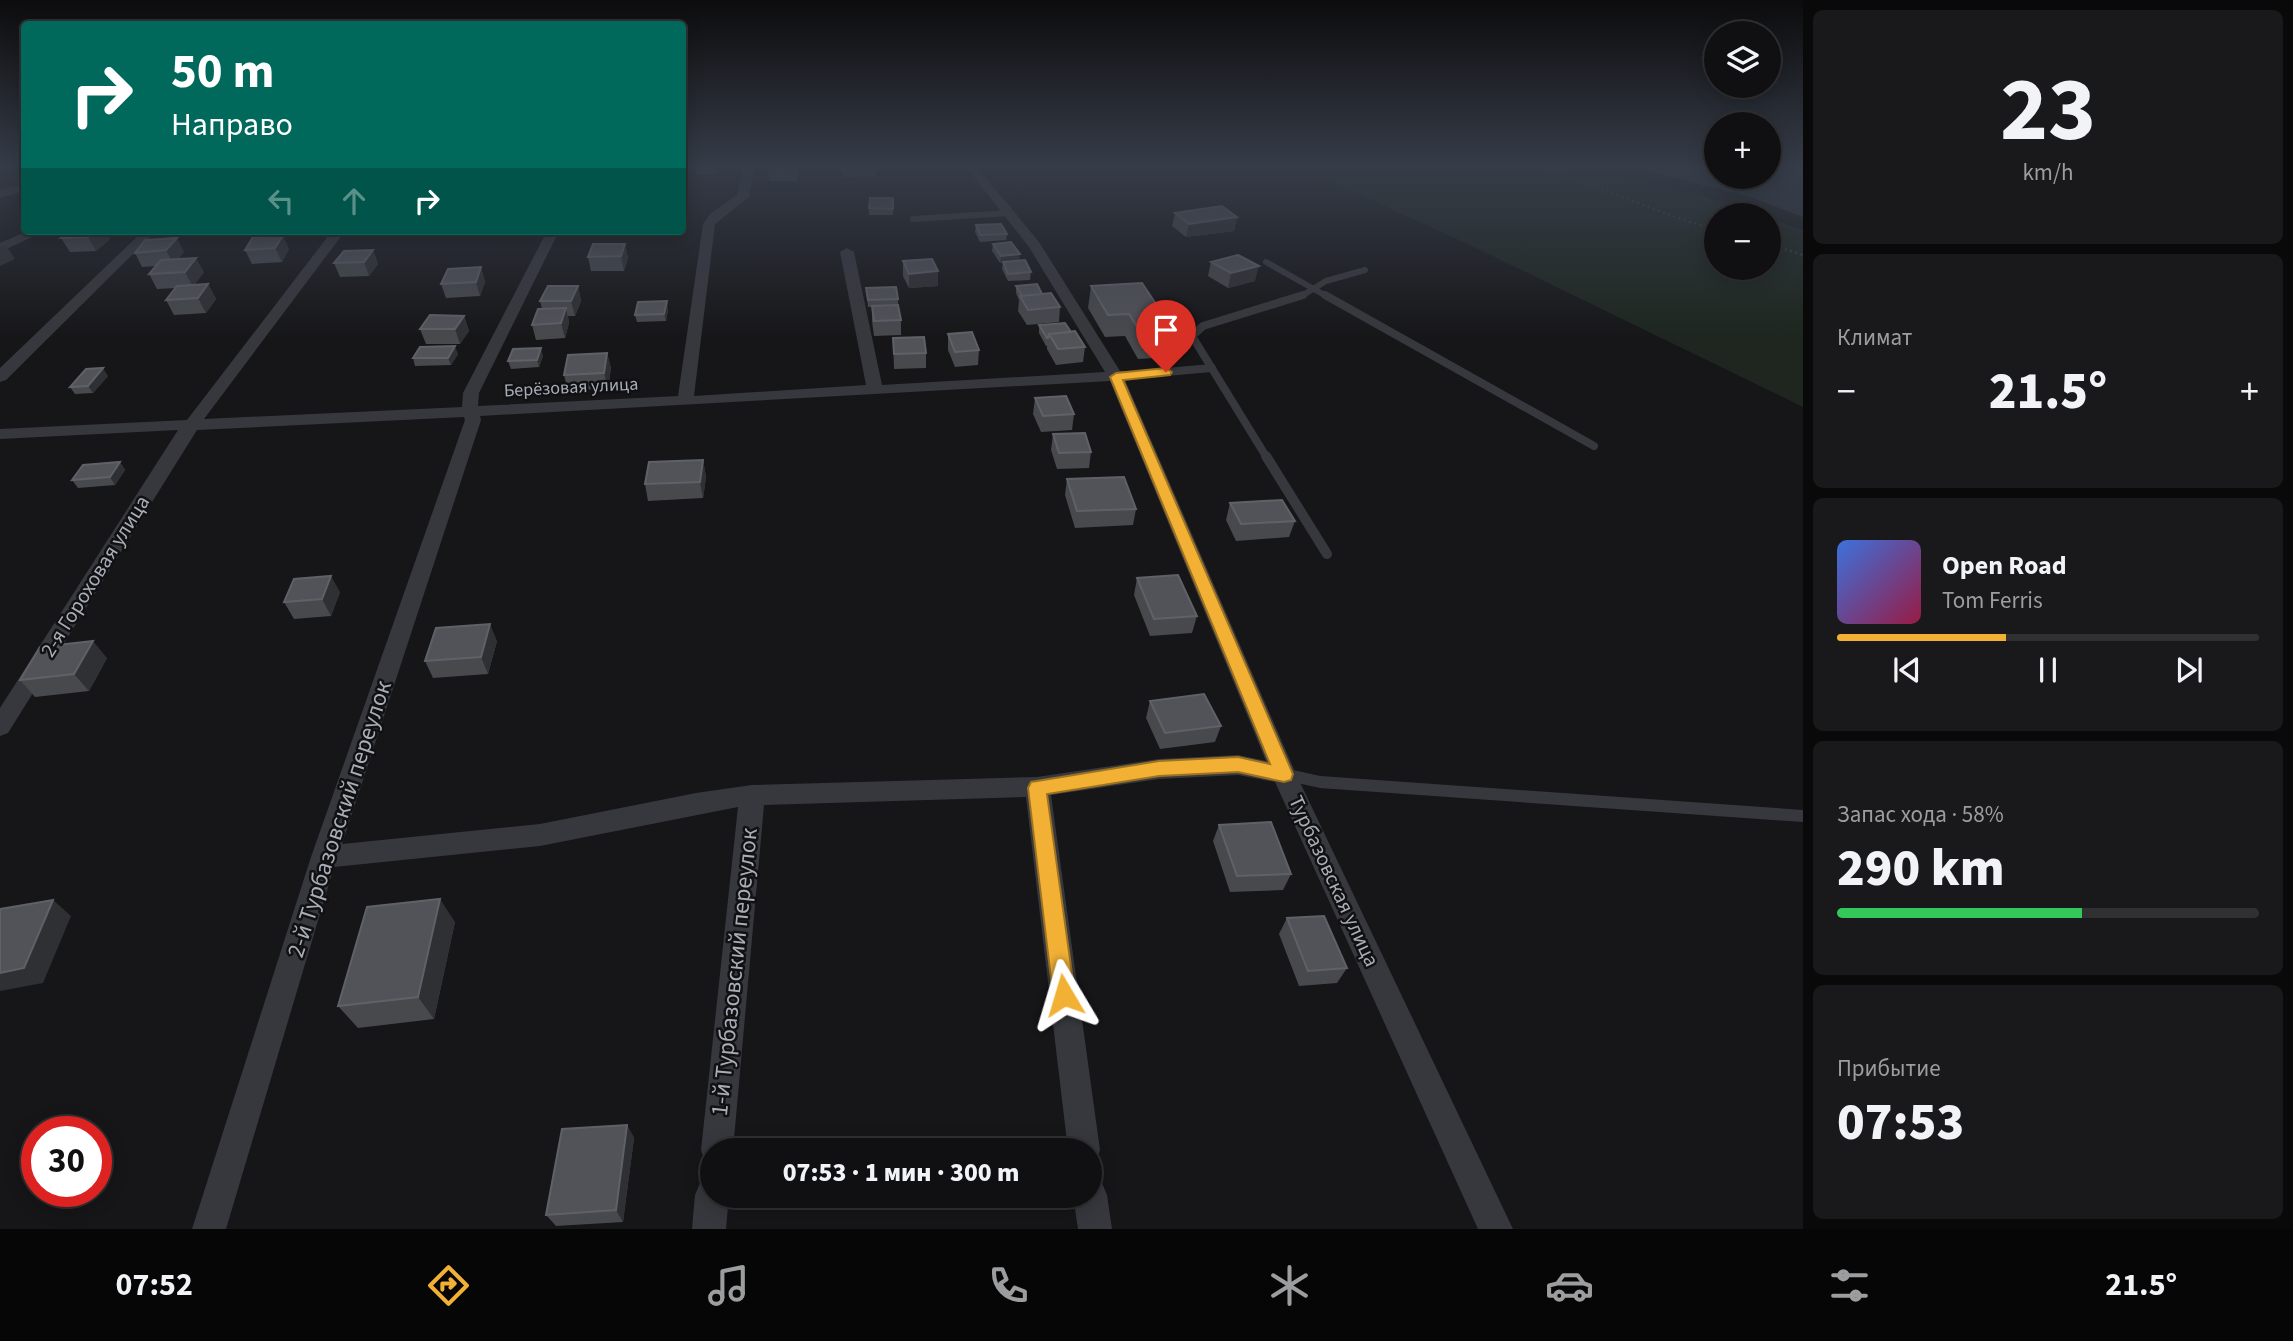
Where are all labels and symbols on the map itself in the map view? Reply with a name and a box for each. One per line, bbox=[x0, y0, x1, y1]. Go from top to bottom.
pin bbox=[1136, 300, 1196, 372]
street label: Берёзовая улица bbox=[503, 371, 639, 404]
street label: 2-я Гороховая улица bbox=[33, 489, 157, 663]
street label: 2-й Турбазовский переулок bbox=[278, 676, 401, 962]
street label: Турбазовская улица bbox=[1281, 790, 1387, 972]
street label: 1-й Турбазовский переулок bbox=[702, 826, 767, 1118]
position arrow bbox=[1027, 958, 1101, 1032]
speed limit sign: 30 bbox=[21, 1116, 112, 1207]

